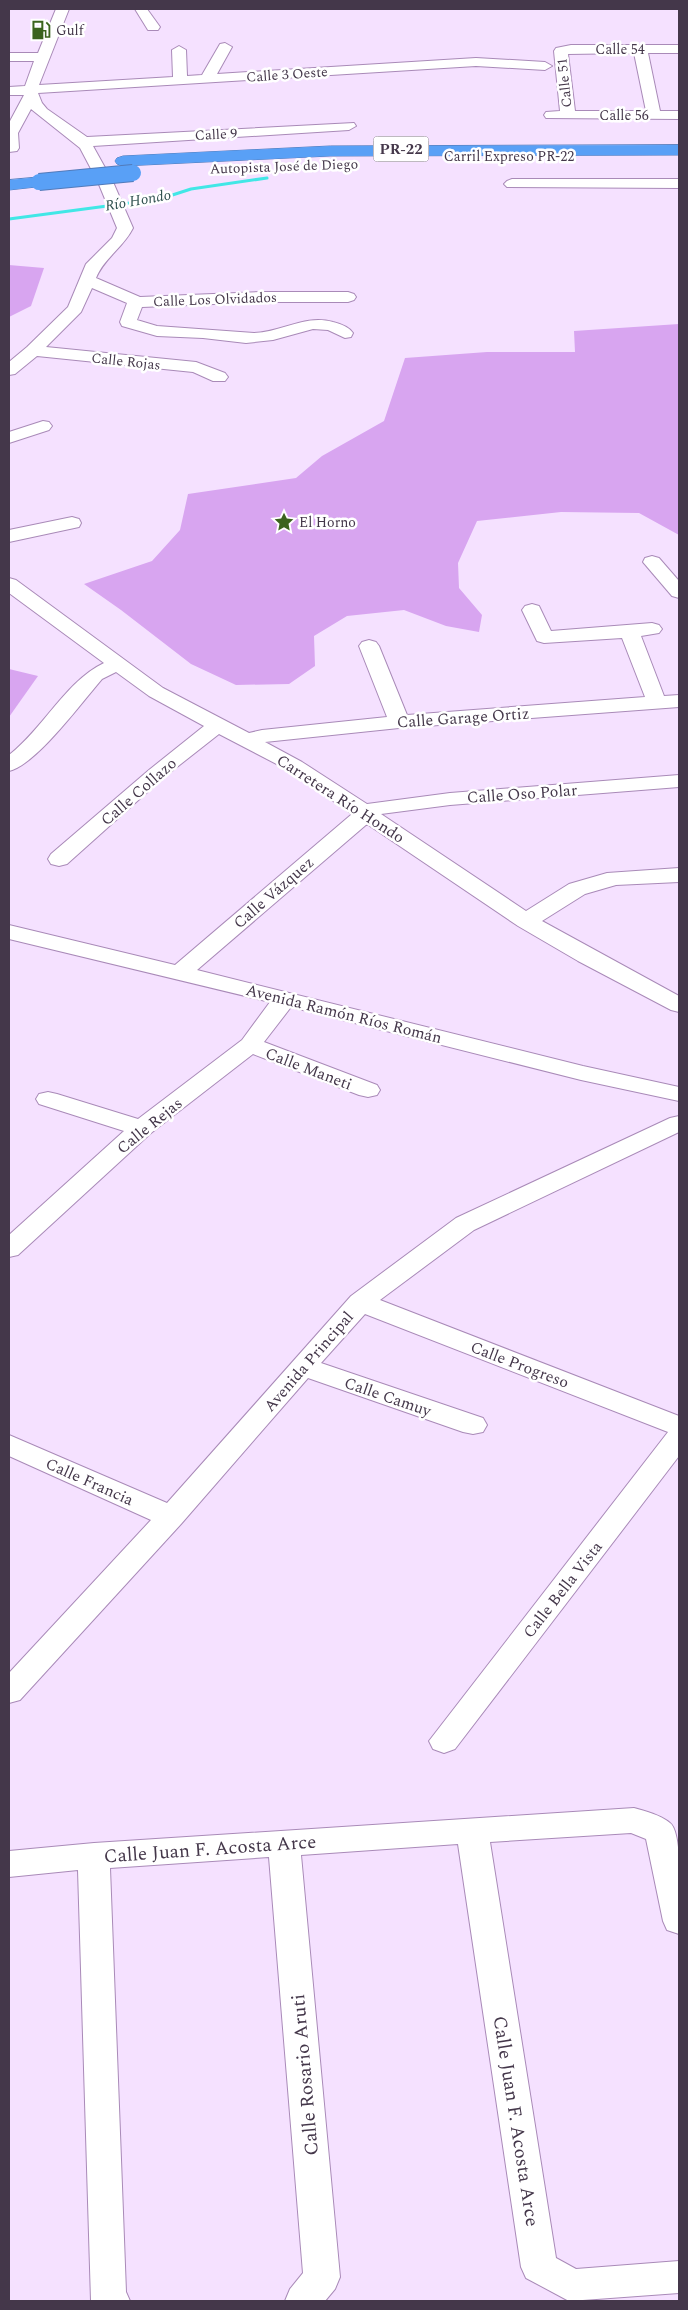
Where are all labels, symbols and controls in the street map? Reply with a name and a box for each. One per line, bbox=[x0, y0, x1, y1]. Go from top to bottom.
fuel station icon: Gulf bbox=[30, 19, 52, 41]
place label: Gulf bbox=[56, 20, 85, 41]
street label: Calle 54 bbox=[595, 39, 645, 60]
street label: Calle 51 bbox=[551, 57, 578, 109]
street label: Calle 3 Oeste bbox=[246, 61, 329, 88]
street label: Calle 56 bbox=[599, 105, 649, 126]
street label: Calle 9 bbox=[194, 123, 238, 146]
road number: PR-22 bbox=[374, 136, 428, 162]
street label: Carril Expreso PR-22 bbox=[444, 146, 574, 167]
street label: Autopista José de Diego bbox=[210, 153, 359, 180]
water label: Río Hondo bbox=[103, 183, 173, 218]
street label: Calle Los Olvidados bbox=[153, 287, 277, 312]
street label: Calle Rojas bbox=[90, 347, 162, 376]
place icon: El Horno bbox=[273, 511, 295, 533]
place label: El Horno bbox=[299, 512, 356, 533]
street label: Calle Garage Ortiz bbox=[396, 701, 530, 735]
street label: Carretera Río Hondo bbox=[272, 748, 409, 849]
street label: Calle Collazo bbox=[95, 752, 182, 832]
street label: Calle Oso Polar bbox=[466, 778, 578, 810]
street label: Calle Vázquez bbox=[228, 851, 319, 935]
street label: Avenida Ramón Ríos Román bbox=[243, 978, 444, 1050]
street label: Calle Maneti bbox=[262, 1041, 356, 1097]
street label: Calle Rejas bbox=[112, 1092, 188, 1160]
street label: Avenida Principal bbox=[258, 1306, 359, 1417]
street label: Calle Progreso bbox=[467, 1335, 572, 1395]
street label: Calle Camuy bbox=[341, 1371, 436, 1423]
street label: Calle Francia bbox=[42, 1452, 138, 1512]
street label: Calle Bella Vista bbox=[517, 1536, 608, 1643]
street label: Calle Juan F. Acosta Arce bbox=[103, 1828, 317, 1871]
street label: Calle Rosario Aruti bbox=[284, 1993, 327, 2157]
street label: Calle Juan F. Acosta Arce bbox=[485, 2014, 547, 2229]

